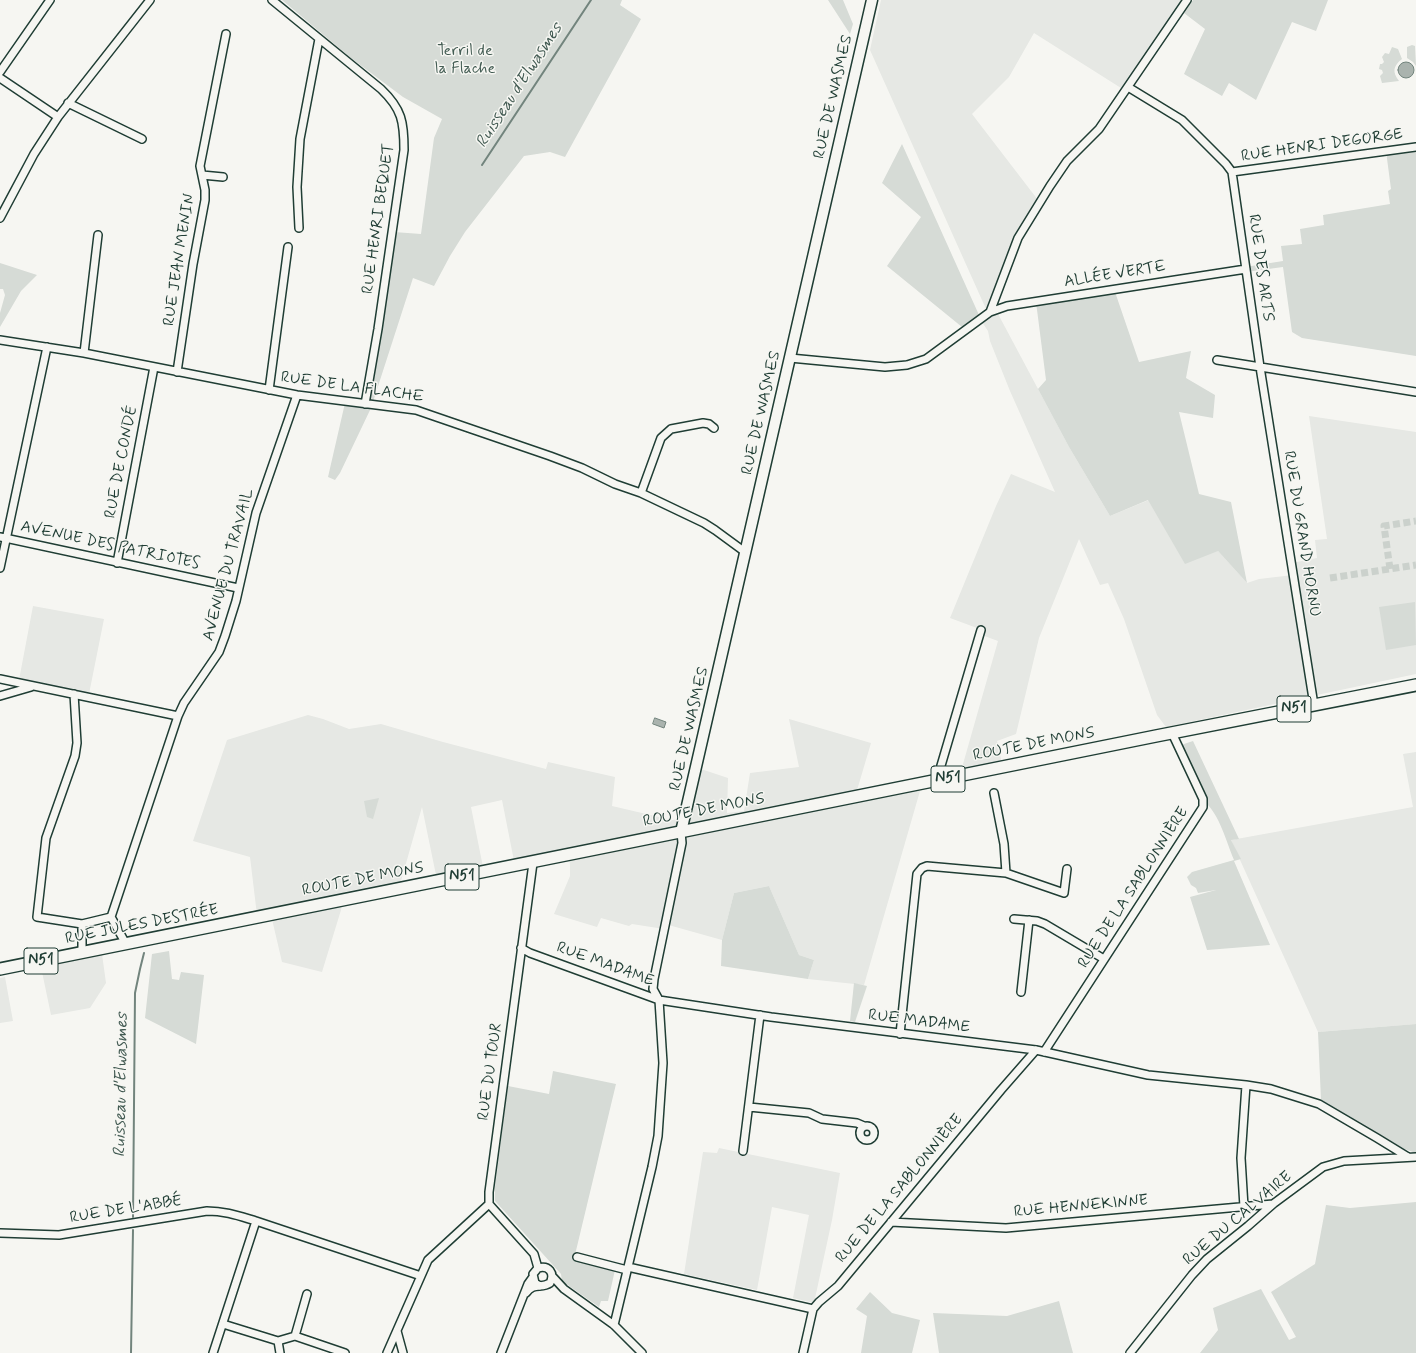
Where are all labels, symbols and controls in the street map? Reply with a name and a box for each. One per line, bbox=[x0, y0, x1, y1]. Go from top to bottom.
water label: Ruisseau d'Elwasmes bbox=[472, 20, 568, 152]
street label: RUE DE WASMES bbox=[810, 33, 858, 161]
park label: Terril de la Flache bbox=[435, 42, 495, 80]
street label: RUE HENRI DEGORGE bbox=[1240, 125, 1404, 167]
street label: RUE HENRI BEQUET bbox=[359, 143, 399, 295]
street label: RUE JEAN MENIN bbox=[160, 193, 200, 327]
street label: RUE DES ARTS bbox=[1243, 213, 1277, 323]
street label: ALLÉE VERTE bbox=[1063, 257, 1167, 293]
street label: RUE DE WASMES bbox=[738, 349, 786, 477]
street label: RUE DE LA FLACHE bbox=[279, 368, 425, 408]
street label: RUE DE CONDÉ bbox=[102, 404, 142, 520]
street label: RUE DU GRAND HORNU bbox=[1278, 450, 1324, 618]
street label: AVENUE DU TRAVAIL bbox=[199, 487, 259, 643]
street label: AVENUE DES PATRIOTES bbox=[19, 518, 201, 574]
street label: RUE DE WASMES bbox=[666, 665, 714, 793]
road number: N51 bbox=[1277, 696, 1311, 722]
street label: ROUTE DE MONS bbox=[972, 724, 1096, 766]
road number: N51 bbox=[931, 766, 965, 792]
street label: ROUTE DE MONS bbox=[642, 790, 766, 832]
street label: RUE DE LA SABLONNIÈRE bbox=[1075, 804, 1193, 972]
street label: ROUTE DE MONS bbox=[301, 859, 425, 901]
road number: N51 bbox=[445, 864, 479, 890]
street label: RUE JULES DESTRÉE bbox=[64, 901, 220, 949]
street label: RUE MADAME bbox=[554, 939, 656, 991]
road number: N51 bbox=[24, 948, 58, 974]
street label: RUE MADAME bbox=[867, 1006, 971, 1038]
water label: Ruisseau d'Elwasmes bbox=[111, 1013, 133, 1157]
street label: RUE DU TOUR bbox=[475, 1022, 507, 1122]
street label: RUE DE LA SABLONNIÈRE bbox=[832, 1111, 968, 1267]
street label: RUE DU CALVAIRE bbox=[1180, 1168, 1296, 1270]
street label: RUE DE L'ABBÉ bbox=[68, 1192, 184, 1228]
street label: RUE HENNEKINNE bbox=[1013, 1192, 1149, 1222]

